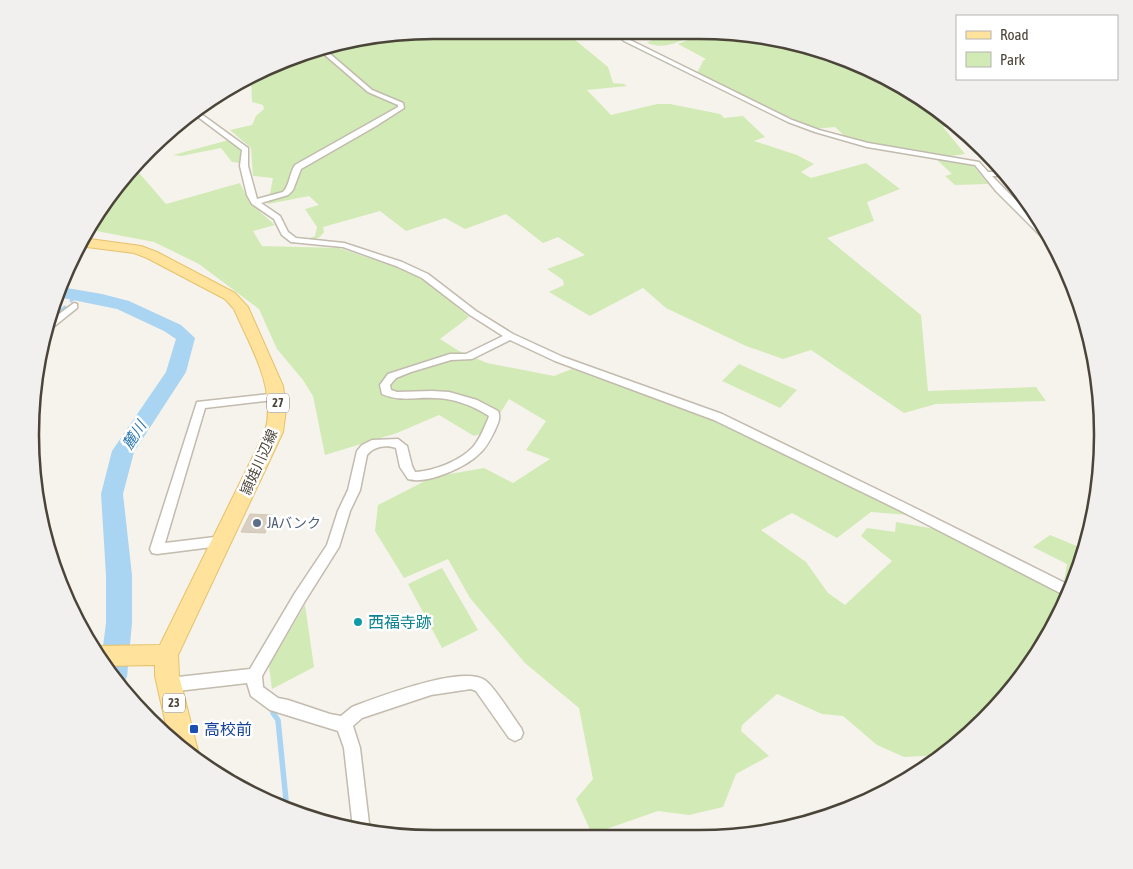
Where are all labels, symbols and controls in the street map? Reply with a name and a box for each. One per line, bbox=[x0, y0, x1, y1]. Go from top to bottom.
legend bbox=[956, 15, 1118, 80]
text: Road bbox=[1000, 26, 1029, 43]
text: Park bbox=[1000, 51, 1025, 68]
road number: 27 bbox=[267, 393, 289, 412]
water label: 麓川 bbox=[119, 416, 150, 452]
street label: 頴娃川辺線 bbox=[237, 427, 281, 497]
place label: JAバンク bbox=[267, 515, 321, 531]
marker: JAバンク bbox=[251, 517, 263, 529]
place label: 西福寺跡 bbox=[368, 613, 432, 631]
marker: 西福寺跡 bbox=[352, 616, 364, 628]
road number: 23 bbox=[163, 694, 185, 712]
place label: 高校前 bbox=[204, 720, 252, 738]
marker: 高校前 bbox=[188, 723, 200, 735]

